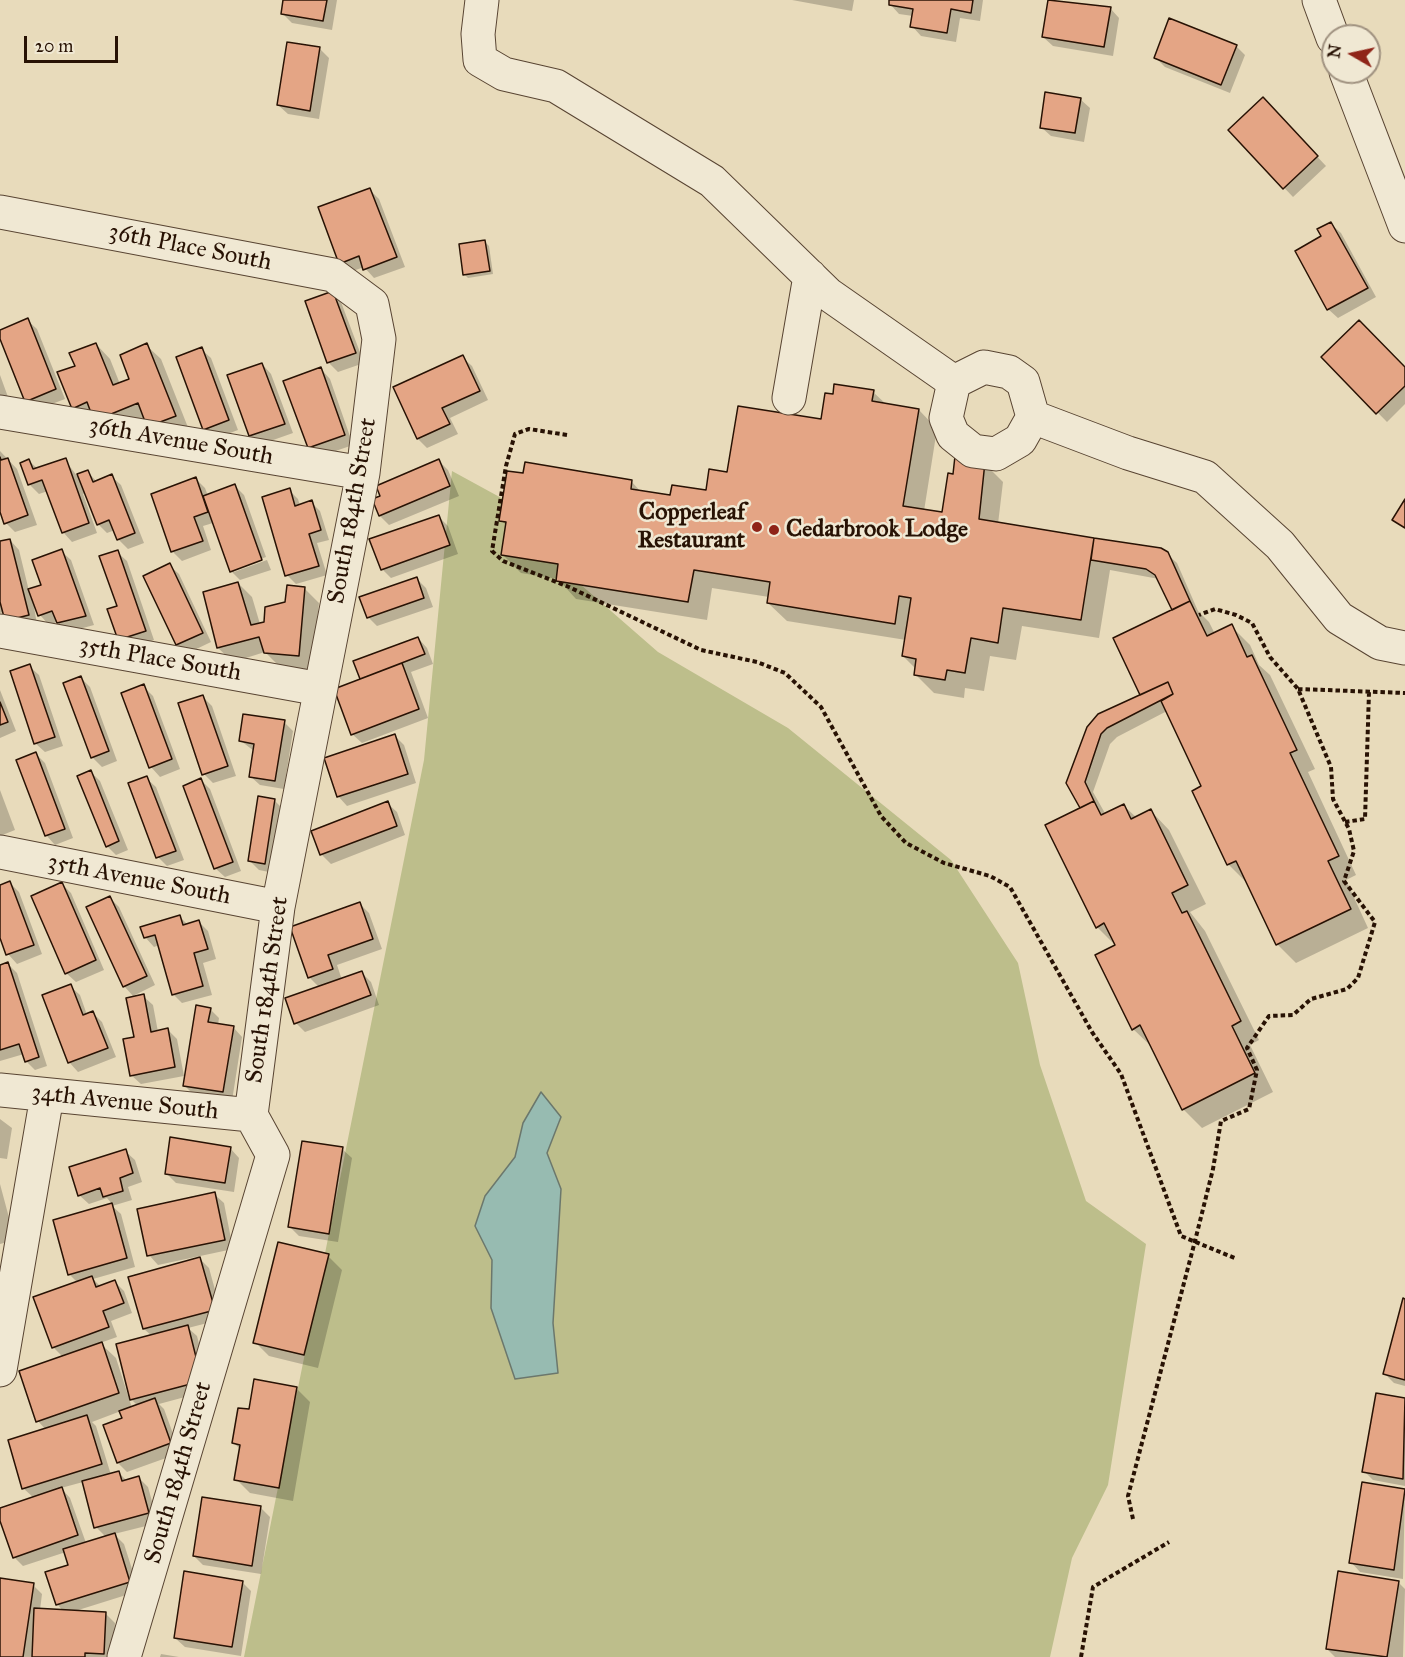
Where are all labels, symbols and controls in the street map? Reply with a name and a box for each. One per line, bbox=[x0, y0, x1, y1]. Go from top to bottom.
scale bar bbox=[27, 24, 122, 62]
north arrow bbox=[1321, 24, 1381, 84]
text: 20 m bbox=[35, 35, 73, 57]
text: N bbox=[1324, 43, 1345, 60]
street label: 36th Place South bbox=[106, 218, 274, 278]
street label: 36th Avenue South bbox=[87, 412, 275, 472]
street label: South 184th Street bbox=[322, 416, 384, 606]
place label: Copperleaf Restaurant bbox=[638, 499, 745, 555]
place label: Cedarbrook Lodge bbox=[786, 516, 968, 544]
marker: Copperleaf Restaurant bbox=[750, 520, 764, 534]
marker: Cedarbrook Lodge bbox=[767, 523, 781, 537]
street label: 35th Place South bbox=[77, 632, 243, 688]
street label: 35th Avenue South bbox=[45, 848, 233, 912]
street label: South 184th Street bbox=[241, 895, 295, 1085]
street label: 34th Avenue South bbox=[30, 1079, 220, 1127]
street label: South 184th Street bbox=[139, 1379, 219, 1567]

